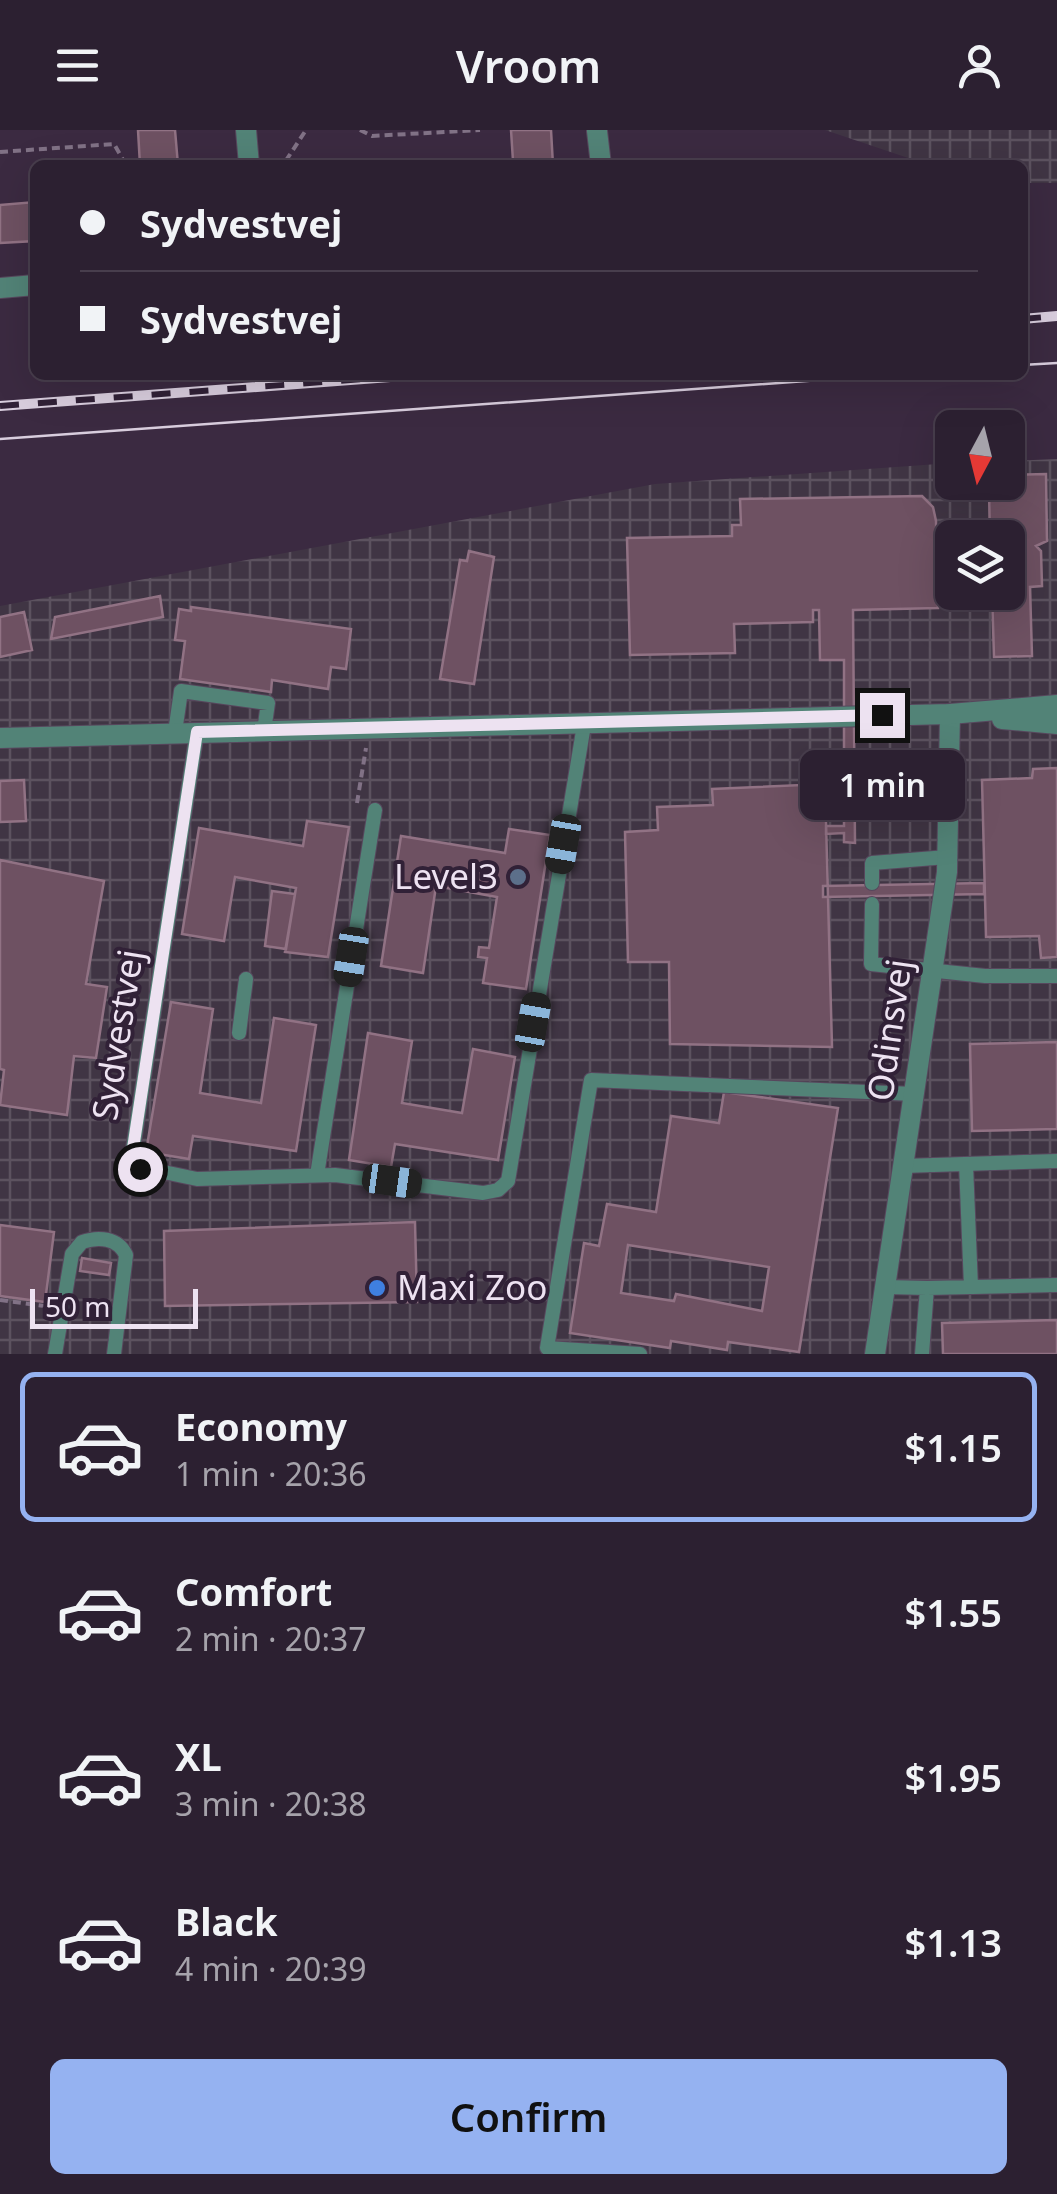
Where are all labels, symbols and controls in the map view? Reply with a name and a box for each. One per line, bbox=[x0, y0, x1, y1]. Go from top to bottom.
text: Vroom bbox=[456, 35, 601, 96]
icon: menu bbox=[50, 38, 105, 93]
icon: person bbox=[952, 38, 1007, 93]
text: Sydvestvej bbox=[140, 197, 342, 249]
text: Sydvestvej bbox=[140, 293, 342, 345]
north arrow bbox=[935, 410, 1025, 500]
map controls bbox=[935, 410, 1025, 610]
button: layers bbox=[935, 520, 1025, 610]
route end bbox=[860, 693, 905, 738]
callout: 1 min bbox=[800, 750, 964, 820]
text: 1 min bbox=[839, 763, 926, 806]
car bbox=[543, 812, 583, 876]
place label: Level3 bbox=[394, 852, 498, 899]
marker: Level3 bbox=[507, 866, 529, 888]
car bbox=[331, 925, 371, 989]
street label: Sydvestvej bbox=[80, 946, 153, 1123]
street label: Odinsvej bbox=[855, 956, 922, 1104]
car bbox=[513, 990, 553, 1054]
route start bbox=[118, 1147, 163, 1192]
car bbox=[360, 1162, 424, 1200]
place label: Maxi Zoo bbox=[397, 1263, 547, 1310]
marker: Maxi Zoo bbox=[366, 1277, 388, 1299]
scale bar bbox=[30, 1284, 198, 1328]
text: 50 m bbox=[45, 1287, 111, 1325]
text: Economy bbox=[175, 1400, 347, 1452]
icon: car bbox=[55, 1402, 145, 1492]
text: $1.15 bbox=[905, 1421, 1002, 1473]
text: 1 min · 20:36 bbox=[175, 1452, 367, 1495]
text: Comfort bbox=[175, 1565, 332, 1617]
icon: car bbox=[55, 1567, 145, 1657]
text: $1.55 bbox=[905, 1586, 1002, 1638]
text: 2 min · 20:37 bbox=[175, 1617, 367, 1660]
text: XL bbox=[175, 1730, 222, 1782]
icon: car bbox=[55, 1732, 145, 1822]
text: $1.95 bbox=[905, 1751, 1002, 1803]
text: 3 min · 20:38 bbox=[175, 1782, 367, 1825]
text: Black bbox=[175, 1895, 278, 1947]
icon: car bbox=[55, 1897, 145, 1987]
text: $1.13 bbox=[905, 1916, 1002, 1968]
text: 4 min · 20:39 bbox=[175, 1947, 367, 1990]
button: Confirm bbox=[50, 2059, 1007, 2174]

